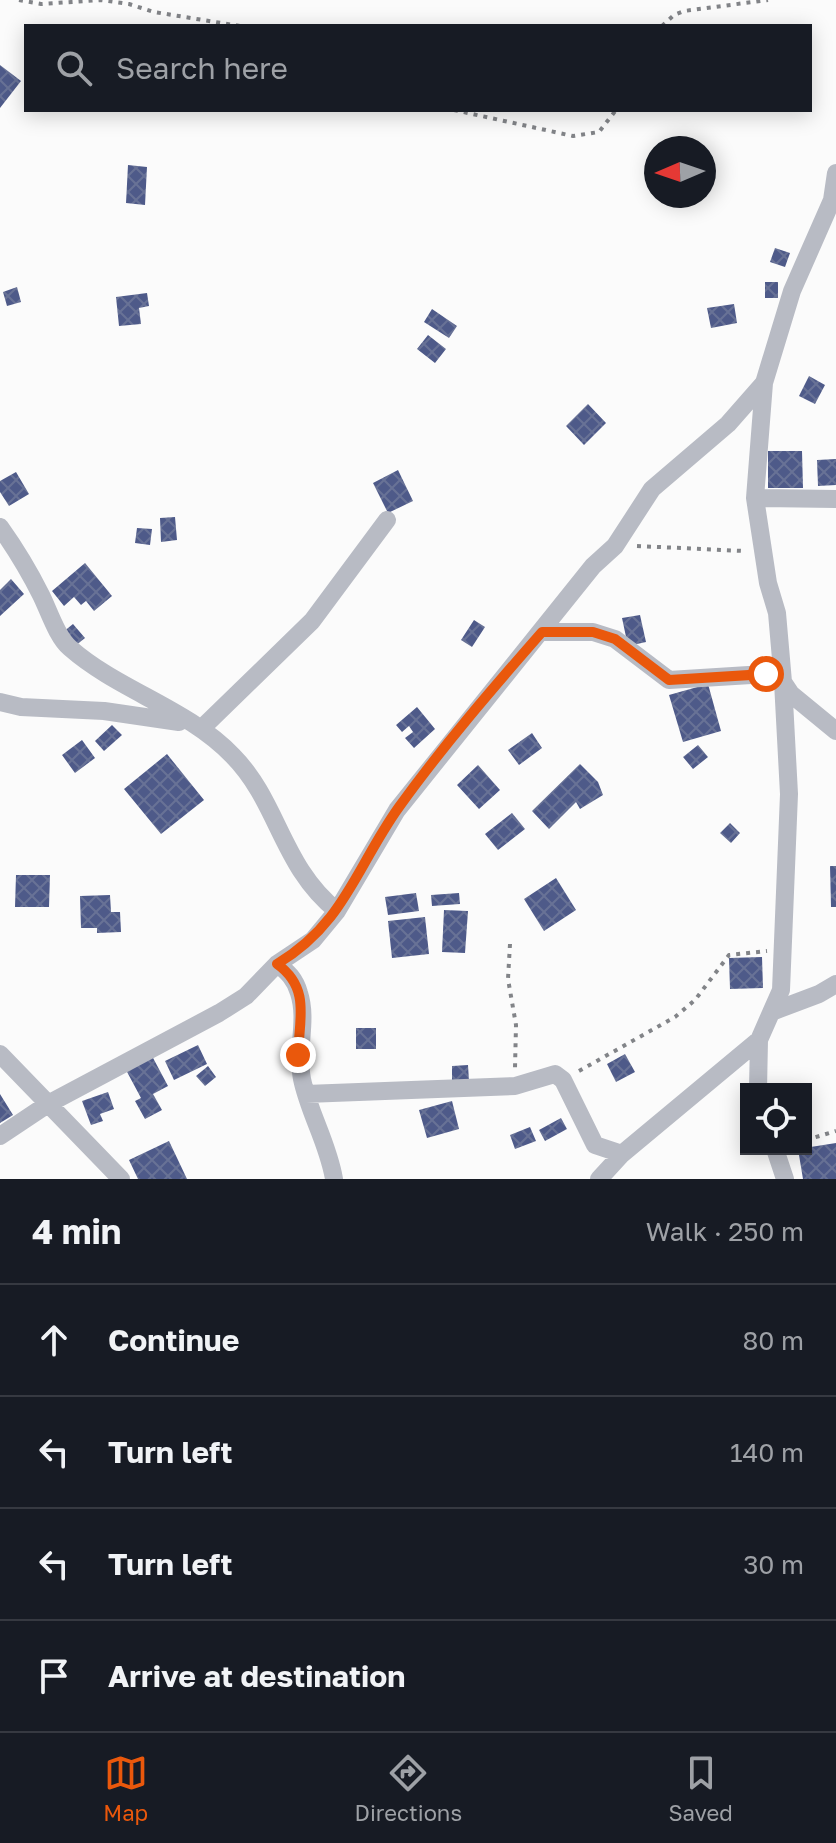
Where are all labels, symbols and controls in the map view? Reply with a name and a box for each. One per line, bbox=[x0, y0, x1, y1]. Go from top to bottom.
search box bbox=[24, 24, 812, 112]
icon: search bbox=[52, 46, 96, 90]
text: Search here bbox=[116, 50, 288, 86]
north arrow bbox=[644, 136, 716, 208]
route start bbox=[748, 656, 784, 692]
route end bbox=[280, 1037, 316, 1073]
map controls bbox=[740, 1083, 812, 1155]
button: locate bbox=[740, 1083, 812, 1155]
text: 4 min bbox=[32, 1211, 121, 1251]
text: Walk · 250 m bbox=[646, 1216, 804, 1247]
icon: ahead bbox=[32, 1318, 76, 1362]
text: Continue bbox=[108, 1322, 239, 1358]
text: 80 m bbox=[743, 1325, 804, 1356]
icon: left bbox=[32, 1430, 76, 1474]
text: Turn left bbox=[108, 1434, 233, 1470]
text: 140 m bbox=[730, 1437, 804, 1468]
icon: left bbox=[32, 1542, 76, 1586]
text: Turn left bbox=[108, 1546, 233, 1582]
text: 30 m bbox=[743, 1549, 804, 1580]
icon: arrive bbox=[32, 1654, 76, 1698]
text: Arrive at destination bbox=[108, 1658, 405, 1694]
tab: Map bbox=[103, 1751, 148, 1826]
tab: Directions bbox=[355, 1751, 462, 1826]
tab: Saved bbox=[669, 1751, 733, 1826]

